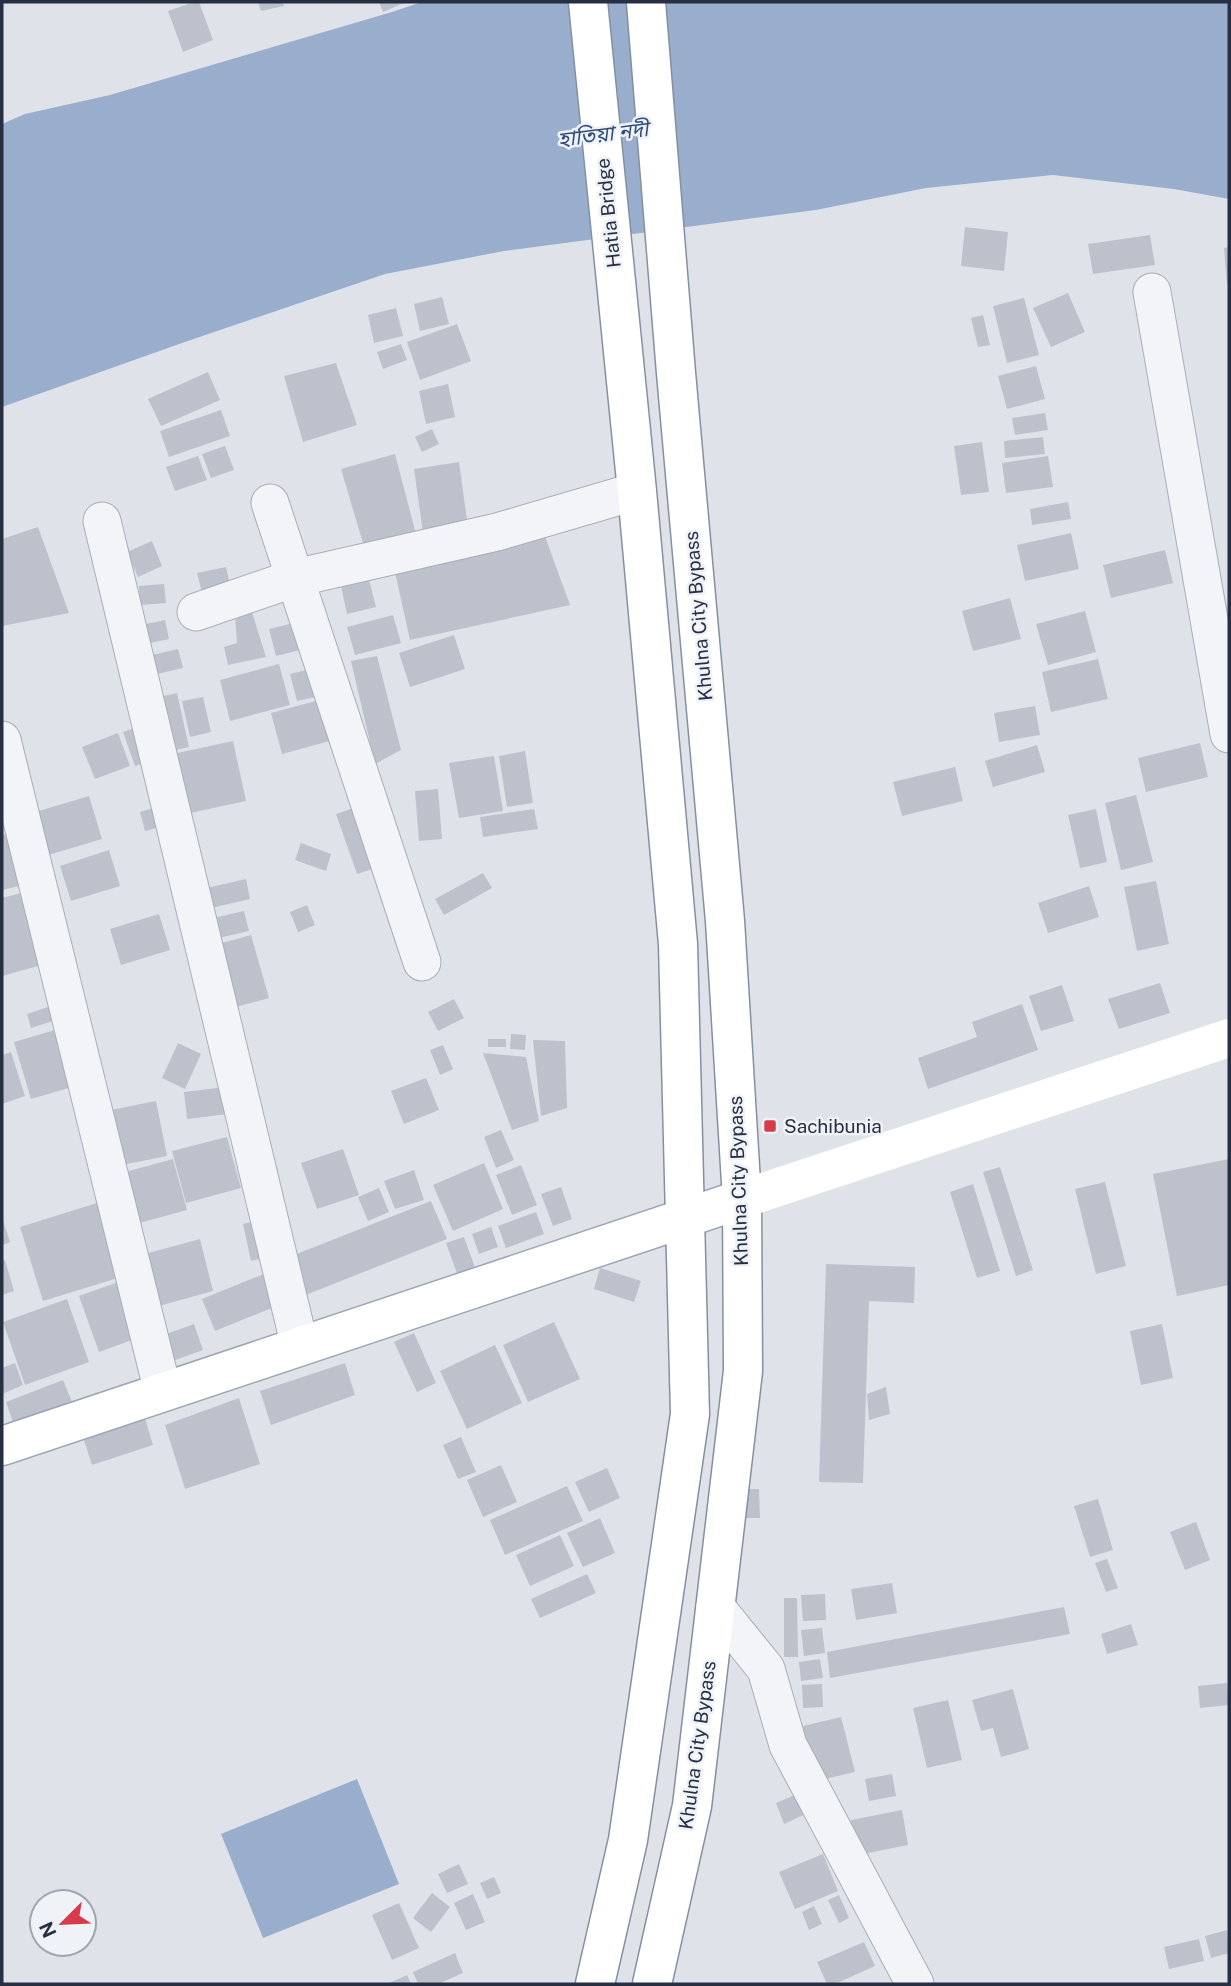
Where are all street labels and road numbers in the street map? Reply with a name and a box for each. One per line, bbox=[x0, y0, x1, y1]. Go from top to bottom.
street label: Hatia Bridge bbox=[591, 157, 625, 269]
street label: Khulna City Bypass bbox=[680, 530, 716, 702]
street label: Khulna City Bypass bbox=[724, 1096, 752, 1266]
street label: Khulna City Bypass bbox=[674, 1659, 720, 1831]

